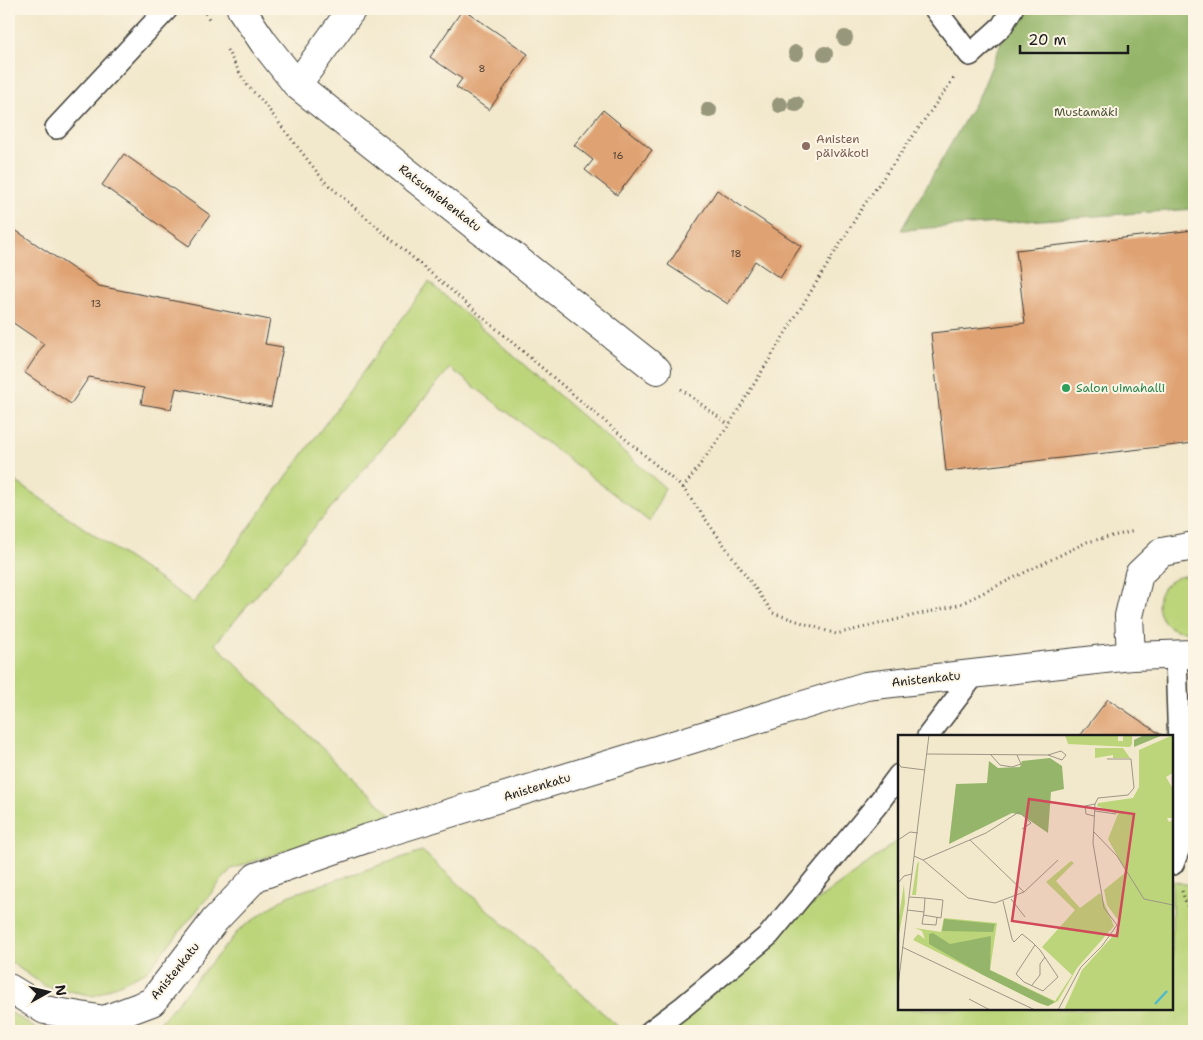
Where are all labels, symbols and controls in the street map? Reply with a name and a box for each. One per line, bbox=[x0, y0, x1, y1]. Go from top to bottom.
scale bar bbox=[1020, 22, 1128, 54]
text: 20 m bbox=[1028, 30, 1067, 50]
house number: 8 bbox=[479, 62, 486, 75]
park label: Mustamäki bbox=[1054, 104, 1118, 120]
place label: Anisten päiväkoti bbox=[816, 131, 869, 161]
marker: Anisten päiväkoti bbox=[800, 140, 812, 152]
house number: 16 bbox=[613, 149, 623, 162]
street label: Ratsumiehenkatu bbox=[396, 161, 485, 235]
house number: 18 bbox=[730, 247, 742, 260]
house number: 13 bbox=[91, 297, 101, 310]
place label: Salon uimahalli bbox=[1076, 380, 1165, 396]
marker: Salon uimahalli bbox=[1060, 382, 1072, 394]
street label: Anistenkatu bbox=[891, 667, 961, 691]
inset map bbox=[898, 735, 1173, 1010]
street label: Anistenkatu bbox=[501, 769, 573, 805]
street label: Anistenkatu bbox=[147, 939, 203, 1003]
north arrow bbox=[22, 968, 72, 1018]
text: N bbox=[51, 983, 71, 997]

